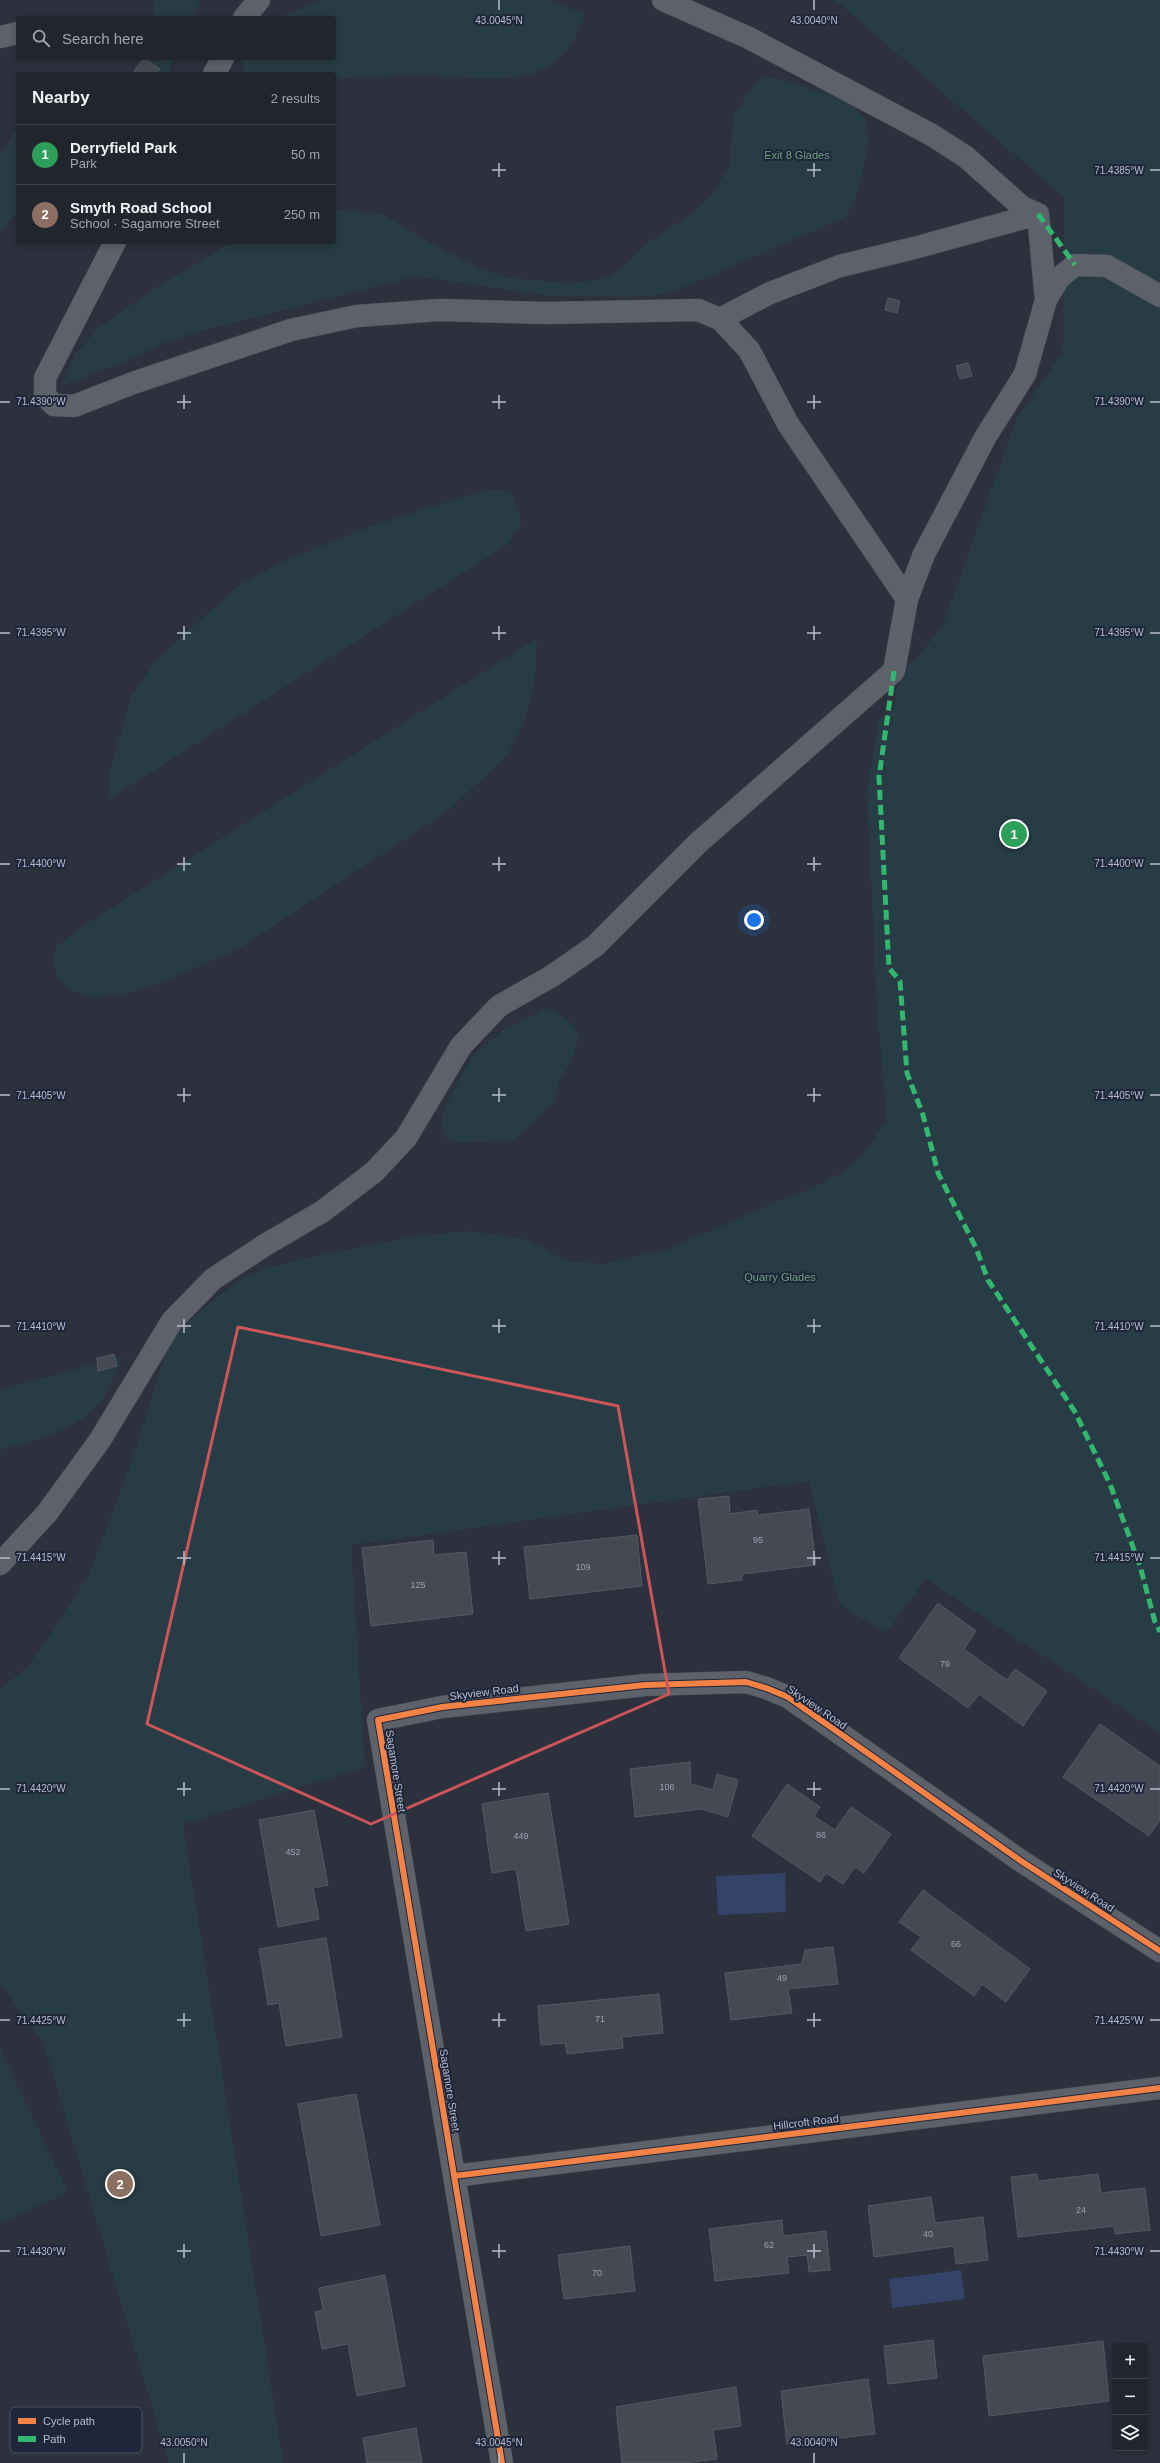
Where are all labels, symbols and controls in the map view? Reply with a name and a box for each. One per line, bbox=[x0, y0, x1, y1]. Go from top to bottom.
text: 43.0045°N bbox=[475, 15, 523, 26]
text: 43.0040°N bbox=[790, 15, 838, 26]
search box bbox=[16, 16, 336, 60]
icon: search bbox=[30, 27, 52, 49]
text: Search here bbox=[62, 30, 144, 47]
text: Nearby bbox=[32, 88, 90, 107]
text: 2 results bbox=[271, 91, 320, 106]
text: Derryfield Park bbox=[70, 139, 177, 156]
text: 1 bbox=[41, 147, 49, 162]
text: 50 m bbox=[291, 147, 320, 162]
park label: Exit 8 Glades bbox=[764, 149, 830, 161]
text: Park bbox=[70, 156, 97, 171]
text: 71.4385°W bbox=[1094, 165, 1144, 176]
text: Smyth Road School bbox=[70, 199, 212, 216]
text: 2 bbox=[41, 207, 49, 222]
text: 250 m bbox=[284, 207, 320, 222]
text: School · Sagamore Street bbox=[70, 216, 220, 231]
text: 71.4390°W bbox=[16, 396, 66, 407]
text: 71.4390°W bbox=[1094, 396, 1144, 407]
text: 71.4395°W bbox=[16, 627, 66, 638]
text: 71.4395°W bbox=[1094, 627, 1144, 638]
pin: 1 bbox=[1001, 819, 1027, 849]
text: 71.4400°W bbox=[16, 858, 66, 869]
text: 71.4400°W bbox=[1094, 858, 1144, 869]
your location bbox=[744, 910, 764, 930]
text: 71.4405°W bbox=[16, 1090, 66, 1101]
text: 71.4405°W bbox=[1094, 1090, 1144, 1101]
park label: Quarry Glades bbox=[744, 1271, 816, 1283]
text: 71.4410°W bbox=[16, 1321, 66, 1332]
text: 71.4410°W bbox=[1094, 1321, 1144, 1332]
house number: 95 bbox=[753, 1535, 763, 1545]
text: 71.4415°W bbox=[16, 1552, 66, 1563]
text: 71.4415°W bbox=[1094, 1552, 1144, 1563]
house number: 109 bbox=[575, 1562, 591, 1572]
house number: 125 bbox=[410, 1580, 426, 1590]
house number: 79 bbox=[940, 1659, 950, 1669]
street label: Skyview Road bbox=[449, 1682, 519, 1702]
street label: Skyview Road bbox=[785, 1683, 849, 1731]
street label: Sagamore Street bbox=[384, 1729, 408, 1813]
house number: 106 bbox=[659, 1782, 675, 1792]
text: 71.4420°W bbox=[16, 1783, 66, 1794]
text: 71.4420°W bbox=[1094, 1783, 1144, 1794]
house number: 86 bbox=[816, 1830, 826, 1840]
house number: 449 bbox=[513, 1831, 529, 1841]
house number: 452 bbox=[285, 1847, 301, 1857]
street label: Skyview Road bbox=[1052, 1866, 1116, 1914]
house number: 66 bbox=[951, 1939, 961, 1949]
house number: 49 bbox=[777, 1973, 787, 1983]
house number: 71 bbox=[595, 2014, 605, 2024]
text: 71.4425°W bbox=[16, 2015, 66, 2026]
text: 71.4425°W bbox=[1094, 2015, 1144, 2026]
street label: Sagamore Street bbox=[438, 2048, 462, 2132]
street label: Hillcroft Road bbox=[772, 2112, 840, 2132]
pin: 2 bbox=[107, 2169, 133, 2199]
house number: 24 bbox=[1076, 2205, 1086, 2215]
house number: 40 bbox=[923, 2229, 933, 2239]
house number: 62 bbox=[764, 2240, 774, 2250]
text: 71.4430°W bbox=[16, 2246, 66, 2257]
text: 71.4430°W bbox=[1094, 2246, 1144, 2257]
house number: 70 bbox=[592, 2268, 602, 2278]
map controls bbox=[1112, 2343, 1148, 2451]
button: + bbox=[1112, 2343, 1148, 2379]
button: − bbox=[1112, 2379, 1148, 2415]
legend bbox=[10, 2407, 142, 2453]
text: Cycle path bbox=[43, 2415, 95, 2427]
button: layers bbox=[1112, 2415, 1148, 2451]
text: Path bbox=[43, 2433, 66, 2445]
text: 43.0050°N bbox=[160, 2437, 208, 2448]
text: 43.0045°N bbox=[475, 2437, 523, 2448]
text: 43.0040°N bbox=[790, 2437, 838, 2448]

